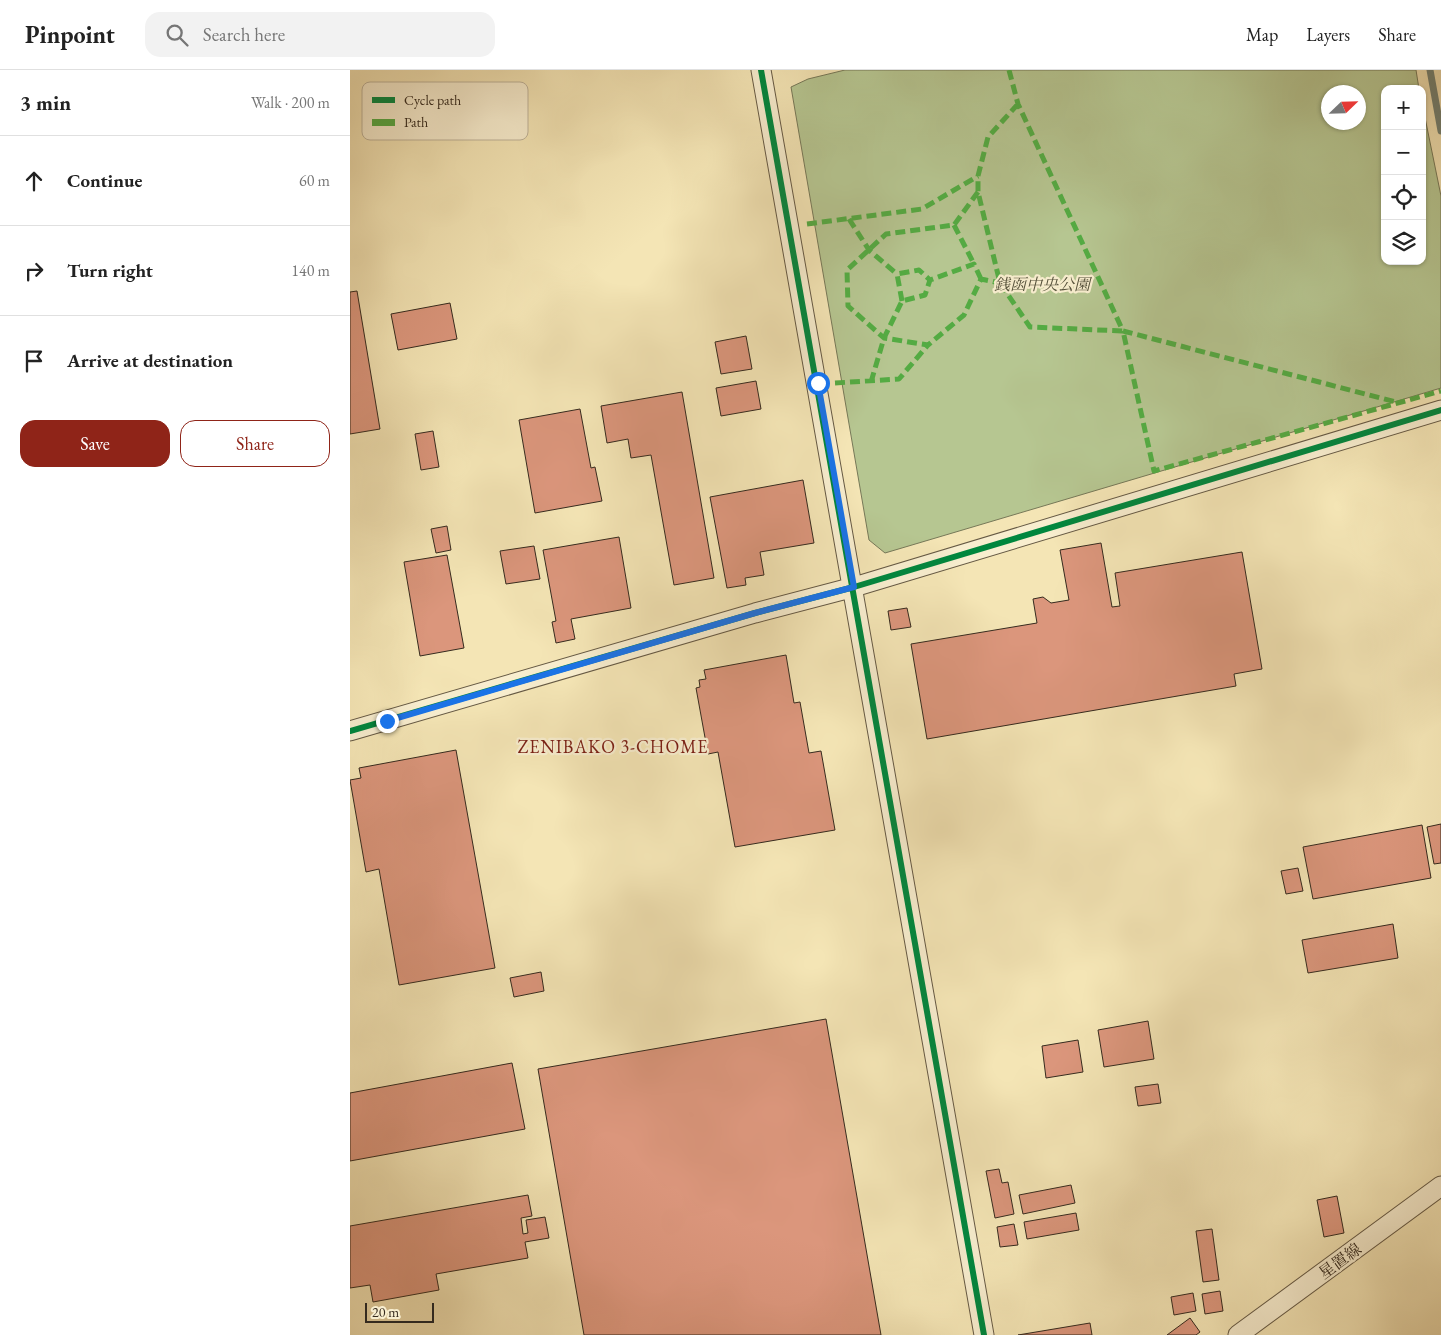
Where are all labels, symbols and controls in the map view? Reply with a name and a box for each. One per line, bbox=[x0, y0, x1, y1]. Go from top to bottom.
search box bbox=[145, 12, 495, 57]
text: Pinpoint bbox=[25, 19, 115, 50]
icon: search bbox=[163, 21, 191, 49]
text: Search here bbox=[203, 22, 285, 47]
text: Map bbox=[1246, 23, 1278, 46]
text: Layers bbox=[1306, 23, 1350, 46]
text: Share bbox=[1378, 23, 1416, 46]
legend bbox=[362, 82, 528, 140]
north arrow bbox=[1321, 85, 1366, 130]
map controls bbox=[1381, 85, 1426, 265]
button: + bbox=[1381, 85, 1426, 130]
text: 3 min bbox=[20, 89, 71, 116]
text: Cycle path bbox=[404, 91, 461, 109]
text: Walk · 200 m bbox=[251, 92, 330, 113]
text: Path bbox=[404, 113, 428, 131]
button: − bbox=[1381, 130, 1426, 175]
icon: ahead bbox=[20, 167, 48, 195]
text: Continue bbox=[67, 168, 142, 193]
text: 60 m bbox=[299, 170, 330, 191]
button: locate bbox=[1381, 175, 1426, 220]
button: layers bbox=[1381, 220, 1426, 265]
icon: right bbox=[20, 257, 48, 285]
text: Turn right bbox=[67, 258, 153, 283]
text: 140 m bbox=[291, 260, 330, 281]
park label: 銭函中央公園 bbox=[994, 274, 1093, 295]
icon: arrive bbox=[20, 347, 48, 375]
text: Arrive at destination bbox=[67, 348, 233, 373]
route start bbox=[807, 372, 830, 395]
button: Save bbox=[20, 420, 170, 467]
button: Share bbox=[180, 420, 330, 467]
route end bbox=[376, 710, 399, 733]
district label: ZENIBAKO 3-CHOME bbox=[517, 735, 709, 758]
street label: 星置線 bbox=[1314, 1238, 1366, 1284]
scale bar bbox=[365, 1300, 434, 1323]
text: 20 m bbox=[372, 1303, 399, 1321]

